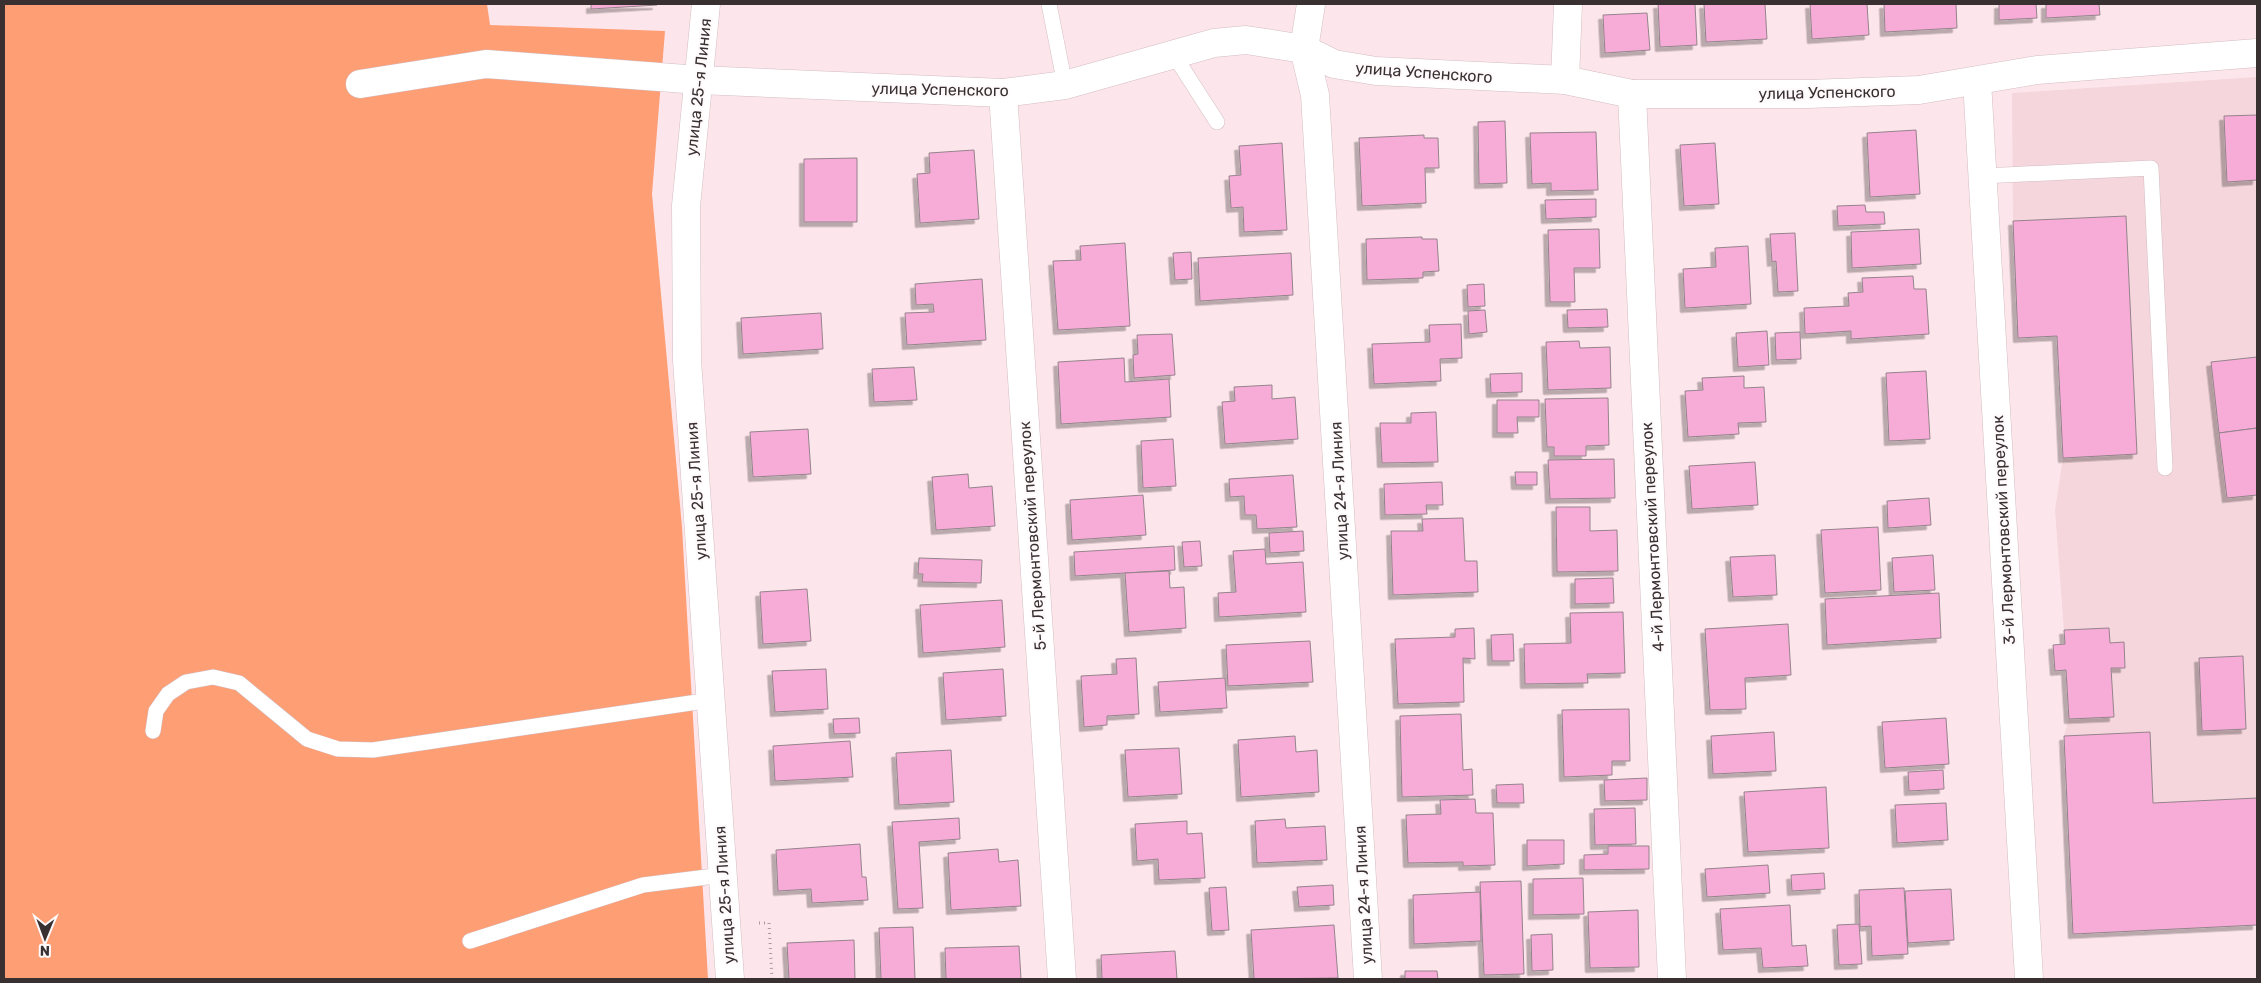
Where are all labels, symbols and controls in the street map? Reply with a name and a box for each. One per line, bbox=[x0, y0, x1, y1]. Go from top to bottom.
street label: улица 25-я Линия bbox=[682, 17, 715, 157]
street label: улица Успенского bbox=[1355, 58, 1493, 87]
street label: улица Успенского bbox=[871, 79, 1009, 100]
street label: улица Успенского bbox=[1758, 82, 1896, 103]
street label: 3-й Лермонтовский переулок bbox=[1988, 414, 2019, 645]
street label: 5-й Лермонтовский переулок bbox=[1015, 420, 1050, 651]
street label: улица 25-я Линия bbox=[682, 421, 711, 561]
street label: улица 24-я Линия bbox=[1326, 421, 1353, 561]
street label: 4-й Лермонтовский переулок bbox=[1637, 421, 1668, 652]
street label: улица 25-я Линия bbox=[710, 825, 739, 965]
street label: улица 24-я Линия bbox=[1350, 825, 1377, 965]
north arrow bbox=[20, 913, 70, 963]
text: N bbox=[40, 942, 50, 959]

